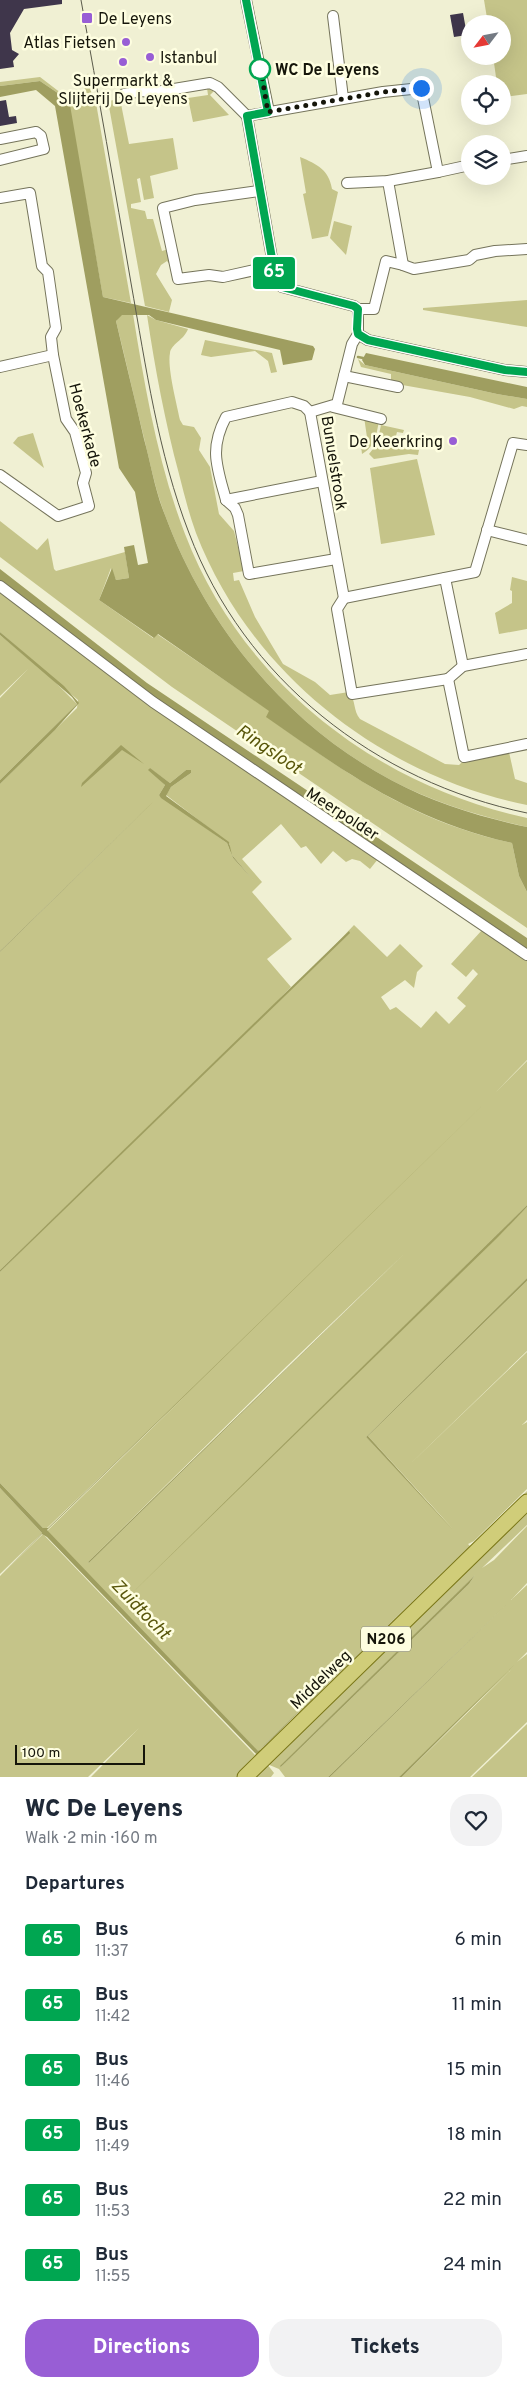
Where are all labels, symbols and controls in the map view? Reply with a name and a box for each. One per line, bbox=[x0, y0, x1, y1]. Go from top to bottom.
place label: De Leyens bbox=[98, 10, 172, 30]
marker: De Leyens bbox=[80, 11, 94, 25]
north arrow bbox=[461, 15, 511, 65]
map controls bbox=[461, 15, 511, 185]
place label: Atlas Fietsen bbox=[23, 34, 116, 54]
marker: Atlas Fietsen bbox=[120, 36, 132, 48]
place label: Istanbul bbox=[160, 49, 217, 69]
marker: Istanbul bbox=[144, 51, 156, 63]
marker: Supermarkt & Slijterij De Leyens bbox=[117, 56, 129, 68]
marker: WC De Leyens bbox=[249, 58, 271, 80]
place label: WC De Leyens bbox=[275, 61, 379, 81]
place label: Supermarkt & Slijterij De Leyens bbox=[58, 72, 188, 110]
button: locate bbox=[461, 75, 511, 125]
your location bbox=[409, 76, 434, 101]
button: layers bbox=[461, 135, 511, 185]
line badge: 65 bbox=[252, 257, 296, 289]
text: 65 bbox=[263, 261, 285, 284]
street label: Hoekerkade bbox=[63, 381, 105, 470]
street label: Bunuelstrook bbox=[316, 415, 350, 512]
place label: De Keerkring bbox=[349, 433, 443, 453]
marker: De Keerkring bbox=[447, 435, 459, 447]
water label: Ringsloot bbox=[231, 720, 306, 781]
street label: Meerpolder bbox=[302, 784, 382, 846]
water label: Zuidtocht bbox=[105, 1575, 175, 1646]
road number: N206 bbox=[361, 1626, 411, 1652]
street label: Middelweg bbox=[287, 1647, 356, 1714]
scale bar bbox=[15, 1742, 145, 1765]
text: 100 m bbox=[22, 1745, 60, 1762]
button: heart bbox=[450, 1794, 502, 1846]
text: WC De Leyens bbox=[25, 1795, 183, 1825]
text: Walk · 2 min · 160 m bbox=[25, 1829, 157, 1849]
text: Departures bbox=[25, 1872, 125, 1896]
text: Bus bbox=[95, 1918, 129, 1942]
text: 65 bbox=[41, 1928, 64, 1951]
text: 6 min bbox=[455, 1928, 502, 1952]
text: 11:37 bbox=[95, 1942, 128, 1962]
text: Bus bbox=[95, 1983, 129, 2007]
text: 65 bbox=[41, 1993, 64, 2016]
text: 11 min bbox=[452, 1993, 502, 2017]
text: 11:42 bbox=[95, 2007, 130, 2027]
text: Bus bbox=[95, 2048, 129, 2072]
text: 65 bbox=[41, 2058, 64, 2081]
text: 15 min bbox=[447, 2058, 502, 2082]
text: 11:46 bbox=[95, 2072, 130, 2092]
text: Bus bbox=[95, 2113, 129, 2137]
text: 65 bbox=[41, 2123, 64, 2146]
text: 18 min bbox=[447, 2123, 502, 2147]
text: 11:49 bbox=[95, 2137, 130, 2157]
text: Bus bbox=[95, 2178, 129, 2202]
text: 65 bbox=[41, 2188, 64, 2211]
text: 22 min bbox=[443, 2188, 502, 2212]
text: 11:53 bbox=[95, 2202, 130, 2222]
text: Bus bbox=[95, 2243, 129, 2267]
text: 65 bbox=[41, 2253, 64, 2276]
text: 24 min bbox=[443, 2253, 502, 2277]
text: 11:55 bbox=[95, 2267, 130, 2287]
button: Directions bbox=[25, 2319, 259, 2377]
button: Tickets bbox=[269, 2319, 502, 2377]

